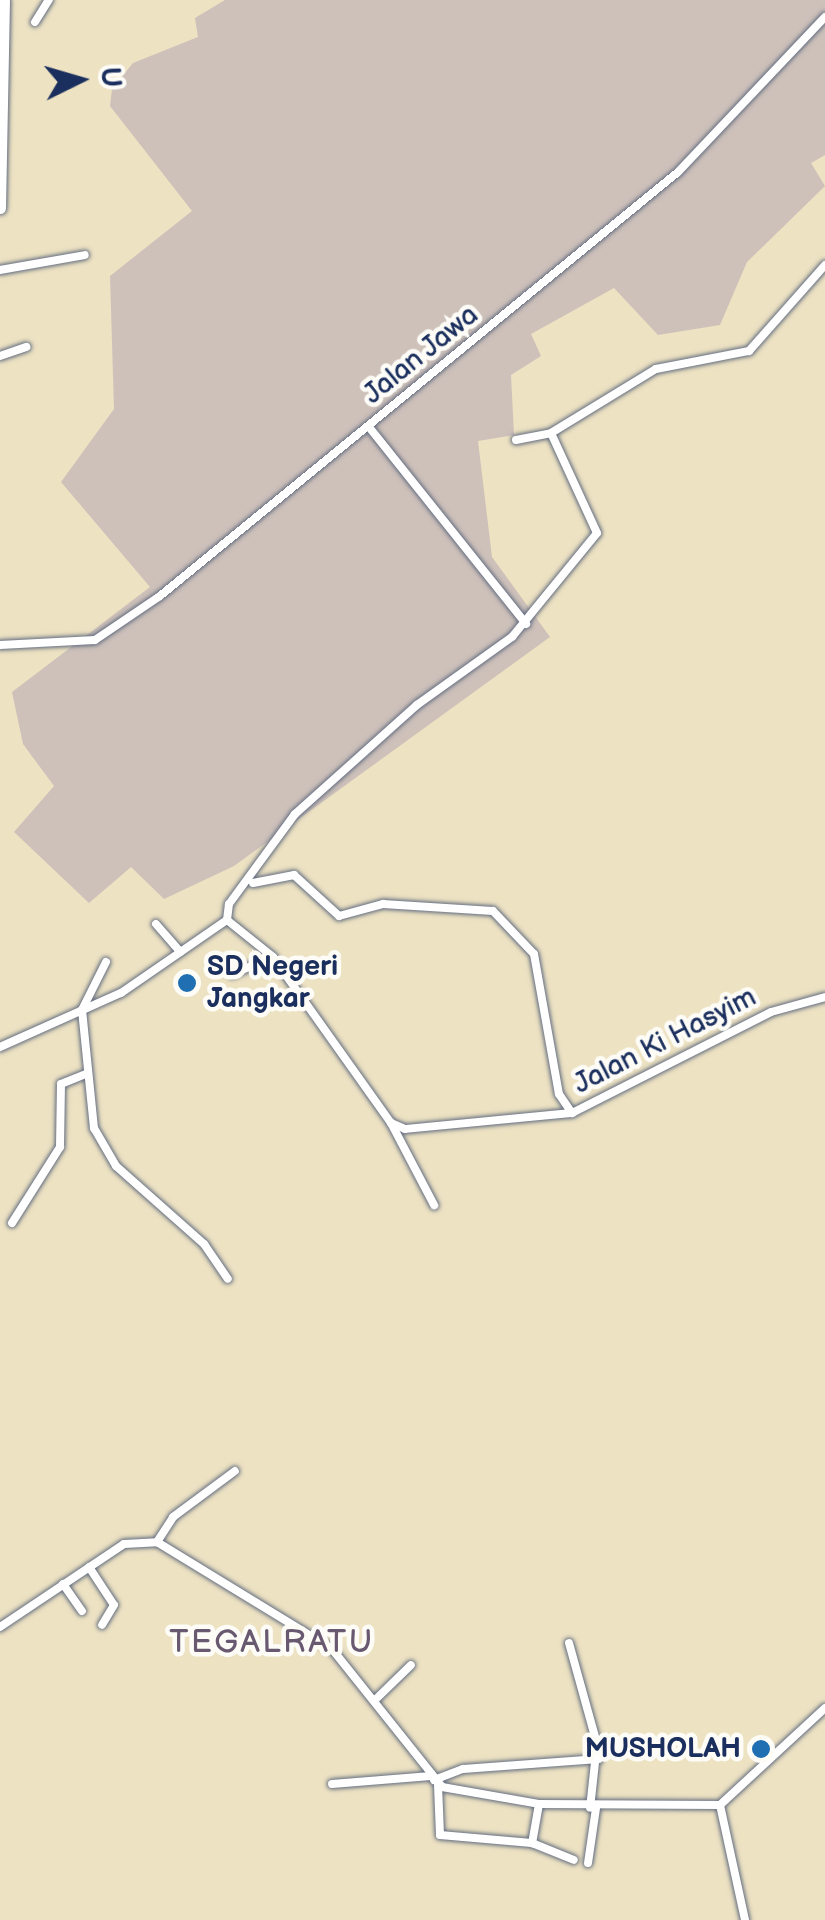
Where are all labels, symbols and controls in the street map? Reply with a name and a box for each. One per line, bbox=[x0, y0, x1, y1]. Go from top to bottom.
north arrow bbox=[30, 30, 130, 130]
text: U bbox=[93, 66, 128, 89]
street label: Jalan Jawa bbox=[356, 298, 486, 412]
place label: SD Negeri Jangkar bbox=[207, 950, 338, 1016]
marker: SD Negeri Jangkar bbox=[176, 972, 198, 994]
street label: Jalan Ki Hasyim bbox=[568, 981, 762, 1101]
district label: TEGALRATU bbox=[169, 1624, 375, 1662]
place label: MUSHOLAH bbox=[585, 1732, 741, 1766]
marker: MUSHOLAH bbox=[750, 1738, 772, 1760]

